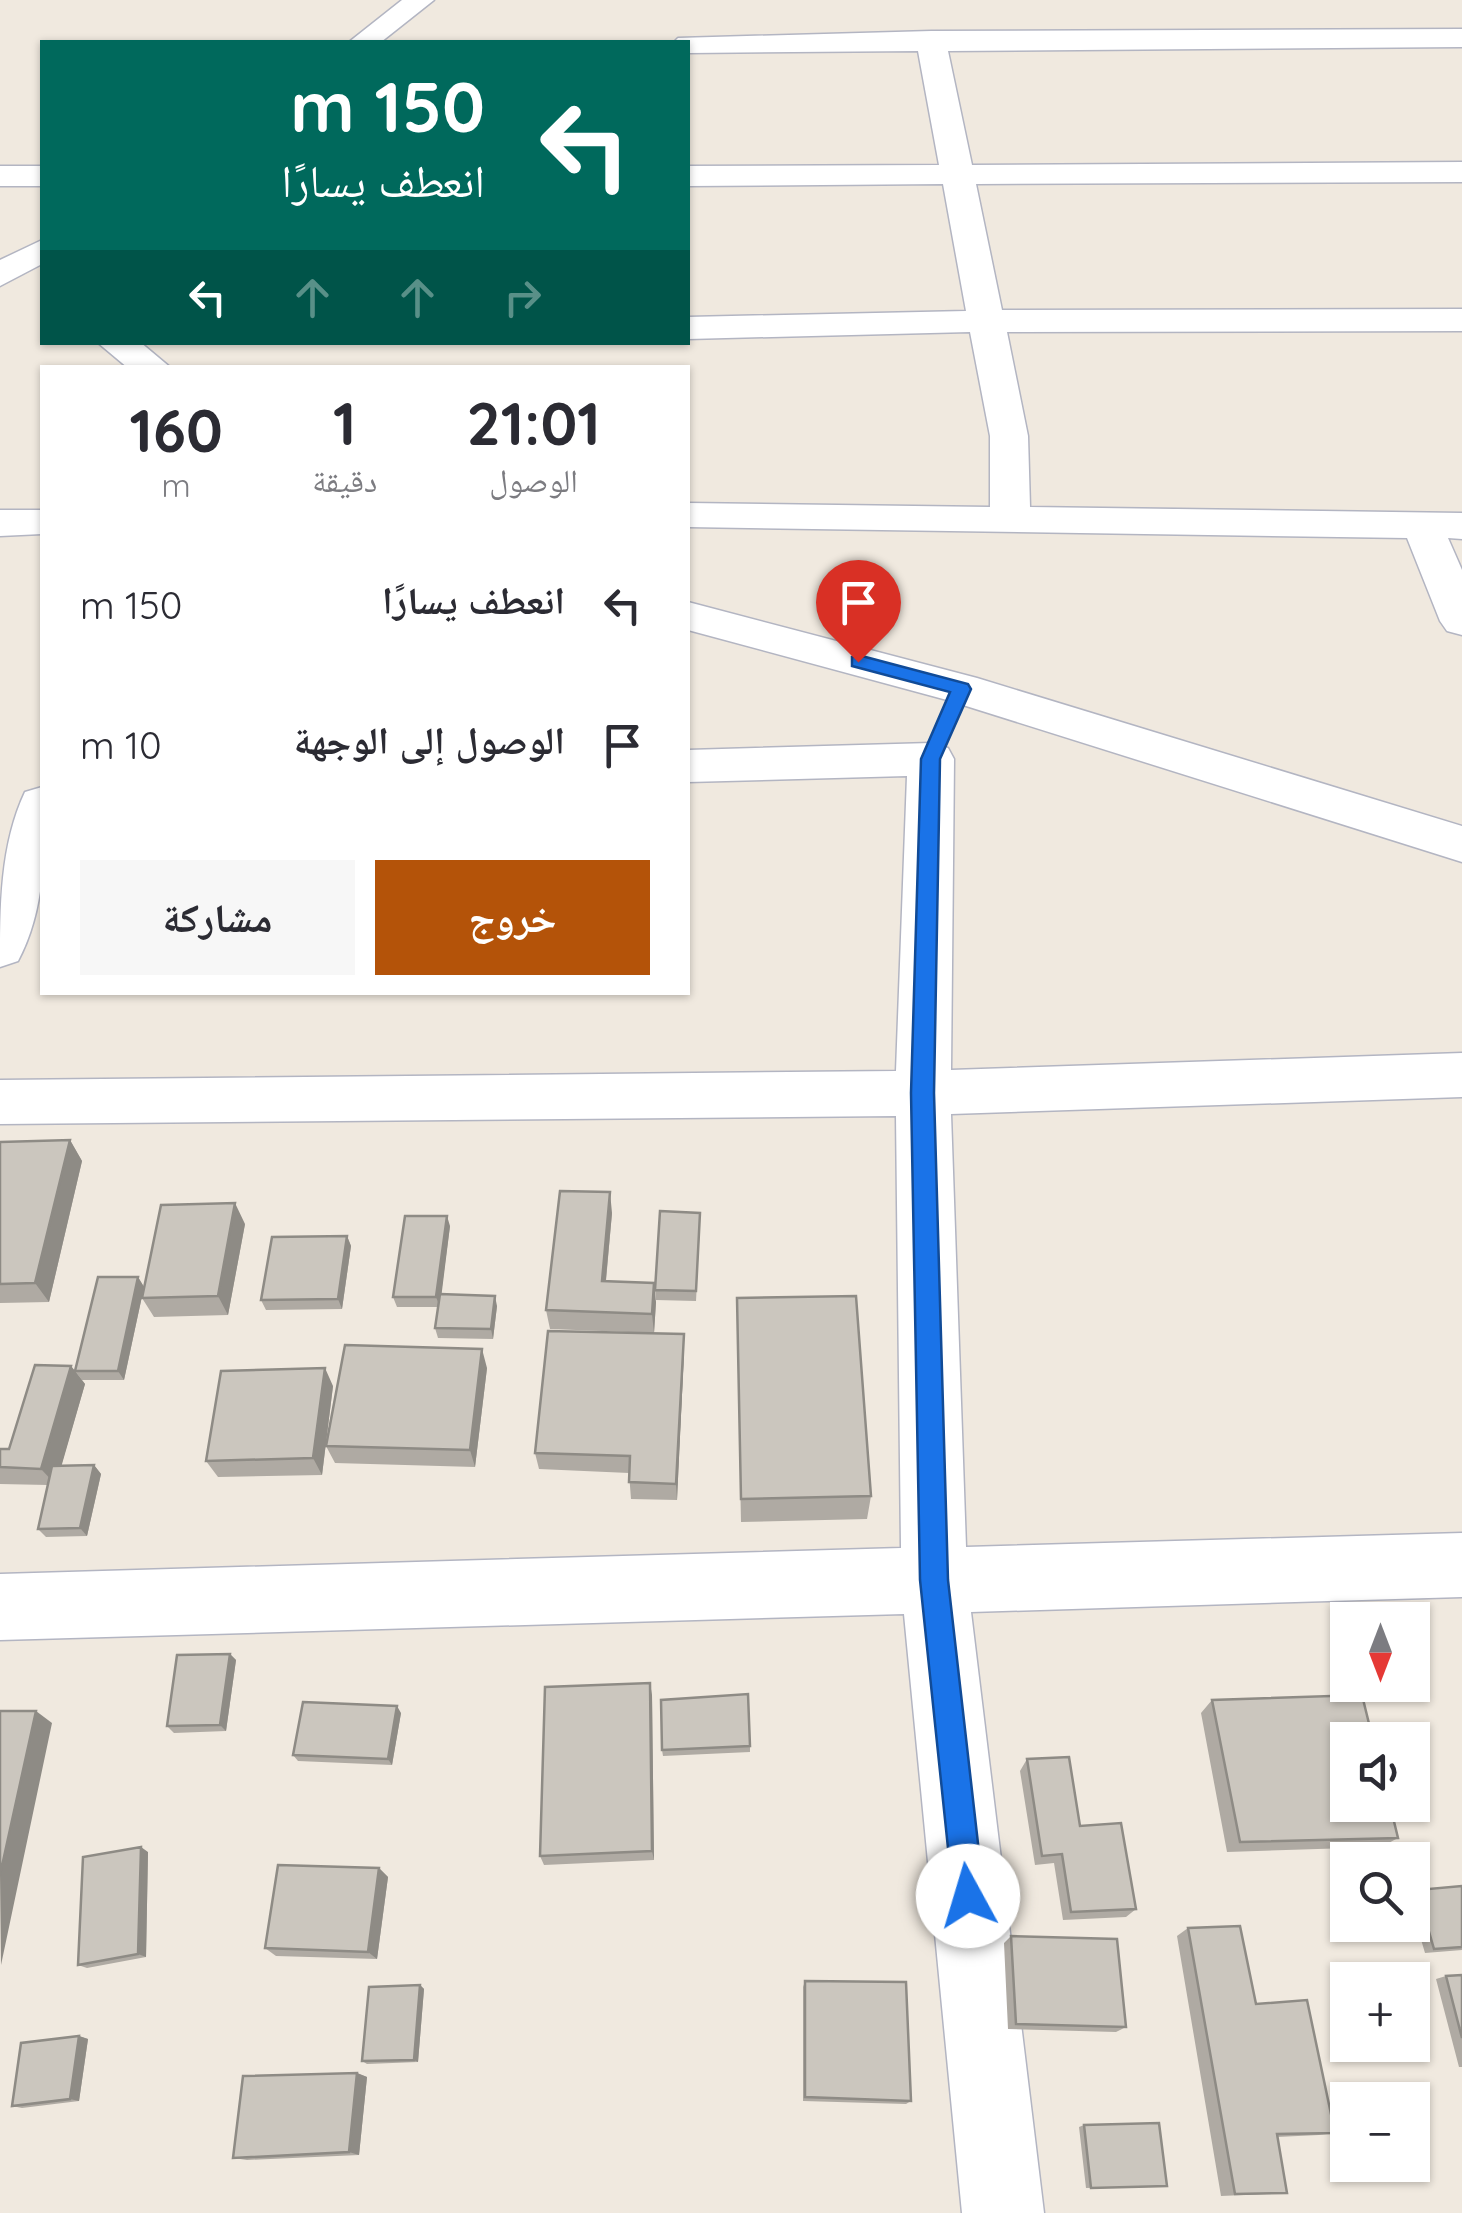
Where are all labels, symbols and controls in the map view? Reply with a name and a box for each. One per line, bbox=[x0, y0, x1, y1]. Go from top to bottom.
text: 150 m bbox=[290, 62, 485, 150]
icon: left bbox=[520, 80, 650, 210]
text: انعطف يسارًا bbox=[281, 152, 485, 208]
icon: left bbox=[180, 270, 235, 325]
icon: ahead bbox=[285, 270, 340, 325]
icon: ahead bbox=[390, 270, 445, 325]
icon: right bbox=[495, 270, 550, 325]
text: 1 bbox=[333, 385, 356, 460]
text: 21:01 bbox=[467, 385, 601, 460]
text: 160 bbox=[129, 392, 223, 467]
text: دقيقة bbox=[312, 460, 377, 500]
text: الوصول bbox=[489, 460, 578, 500]
text: m bbox=[161, 465, 191, 505]
pin bbox=[816, 560, 901, 663]
icon: arrive bbox=[831, 575, 886, 630]
text: انعطف يسارًا bbox=[382, 576, 565, 624]
icon: left bbox=[595, 578, 650, 633]
text: 150 m bbox=[80, 581, 182, 629]
text: الوصول إلى الوجهة bbox=[294, 716, 565, 764]
icon: arrive bbox=[595, 718, 650, 773]
text: 10 m bbox=[80, 721, 162, 769]
button: مشاركة bbox=[80, 860, 355, 975]
button: خروج bbox=[375, 860, 650, 975]
north arrow bbox=[1330, 1602, 1430, 1702]
map controls bbox=[1330, 1602, 1430, 2182]
button: sound bbox=[1330, 1722, 1430, 1822]
button: search bbox=[1330, 1842, 1430, 1942]
position arrow bbox=[916, 1844, 1020, 1948]
button: + bbox=[1330, 1962, 1430, 2062]
button: − bbox=[1330, 2082, 1430, 2182]

